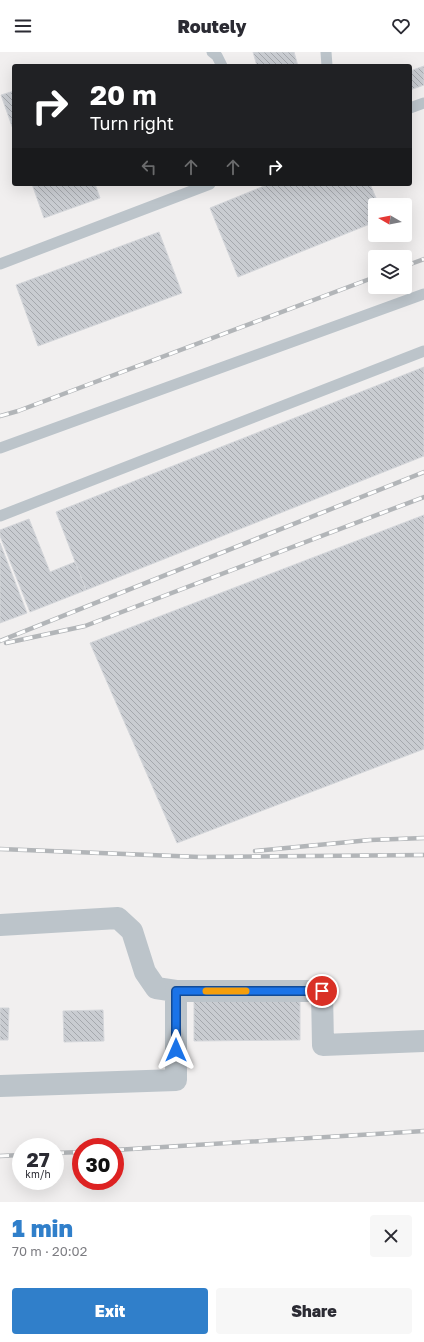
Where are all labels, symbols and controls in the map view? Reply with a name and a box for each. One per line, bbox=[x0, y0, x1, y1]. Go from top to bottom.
icon: menu bbox=[12, 15, 34, 37]
text: Routely bbox=[178, 15, 246, 37]
icon: heart bbox=[390, 15, 412, 37]
text: 20 m bbox=[90, 78, 157, 111]
icon: right bbox=[24, 80, 76, 132]
text: Turn right bbox=[90, 112, 174, 134]
icon: left bbox=[138, 156, 160, 178]
icon: ahead bbox=[180, 156, 202, 178]
icon: ahead bbox=[222, 156, 244, 178]
icon: right bbox=[264, 156, 286, 178]
north arrow bbox=[368, 198, 412, 242]
map controls bbox=[368, 198, 412, 294]
button: layers bbox=[368, 250, 412, 294]
pin bbox=[305, 974, 339, 1008]
icon: arrive bbox=[311, 980, 333, 1002]
position arrow bbox=[155, 1029, 197, 1071]
speed limit sign: 30 bbox=[72, 1138, 124, 1190]
text: 27 bbox=[26, 1147, 50, 1171]
text: km/h bbox=[25, 1168, 51, 1180]
text: 1 min bbox=[12, 1213, 73, 1242]
button: close bbox=[370, 1215, 412, 1257]
text: 70 m · 20:02 bbox=[12, 1243, 87, 1259]
button: Exit bbox=[12, 1288, 208, 1334]
button: Share bbox=[216, 1288, 412, 1334]

